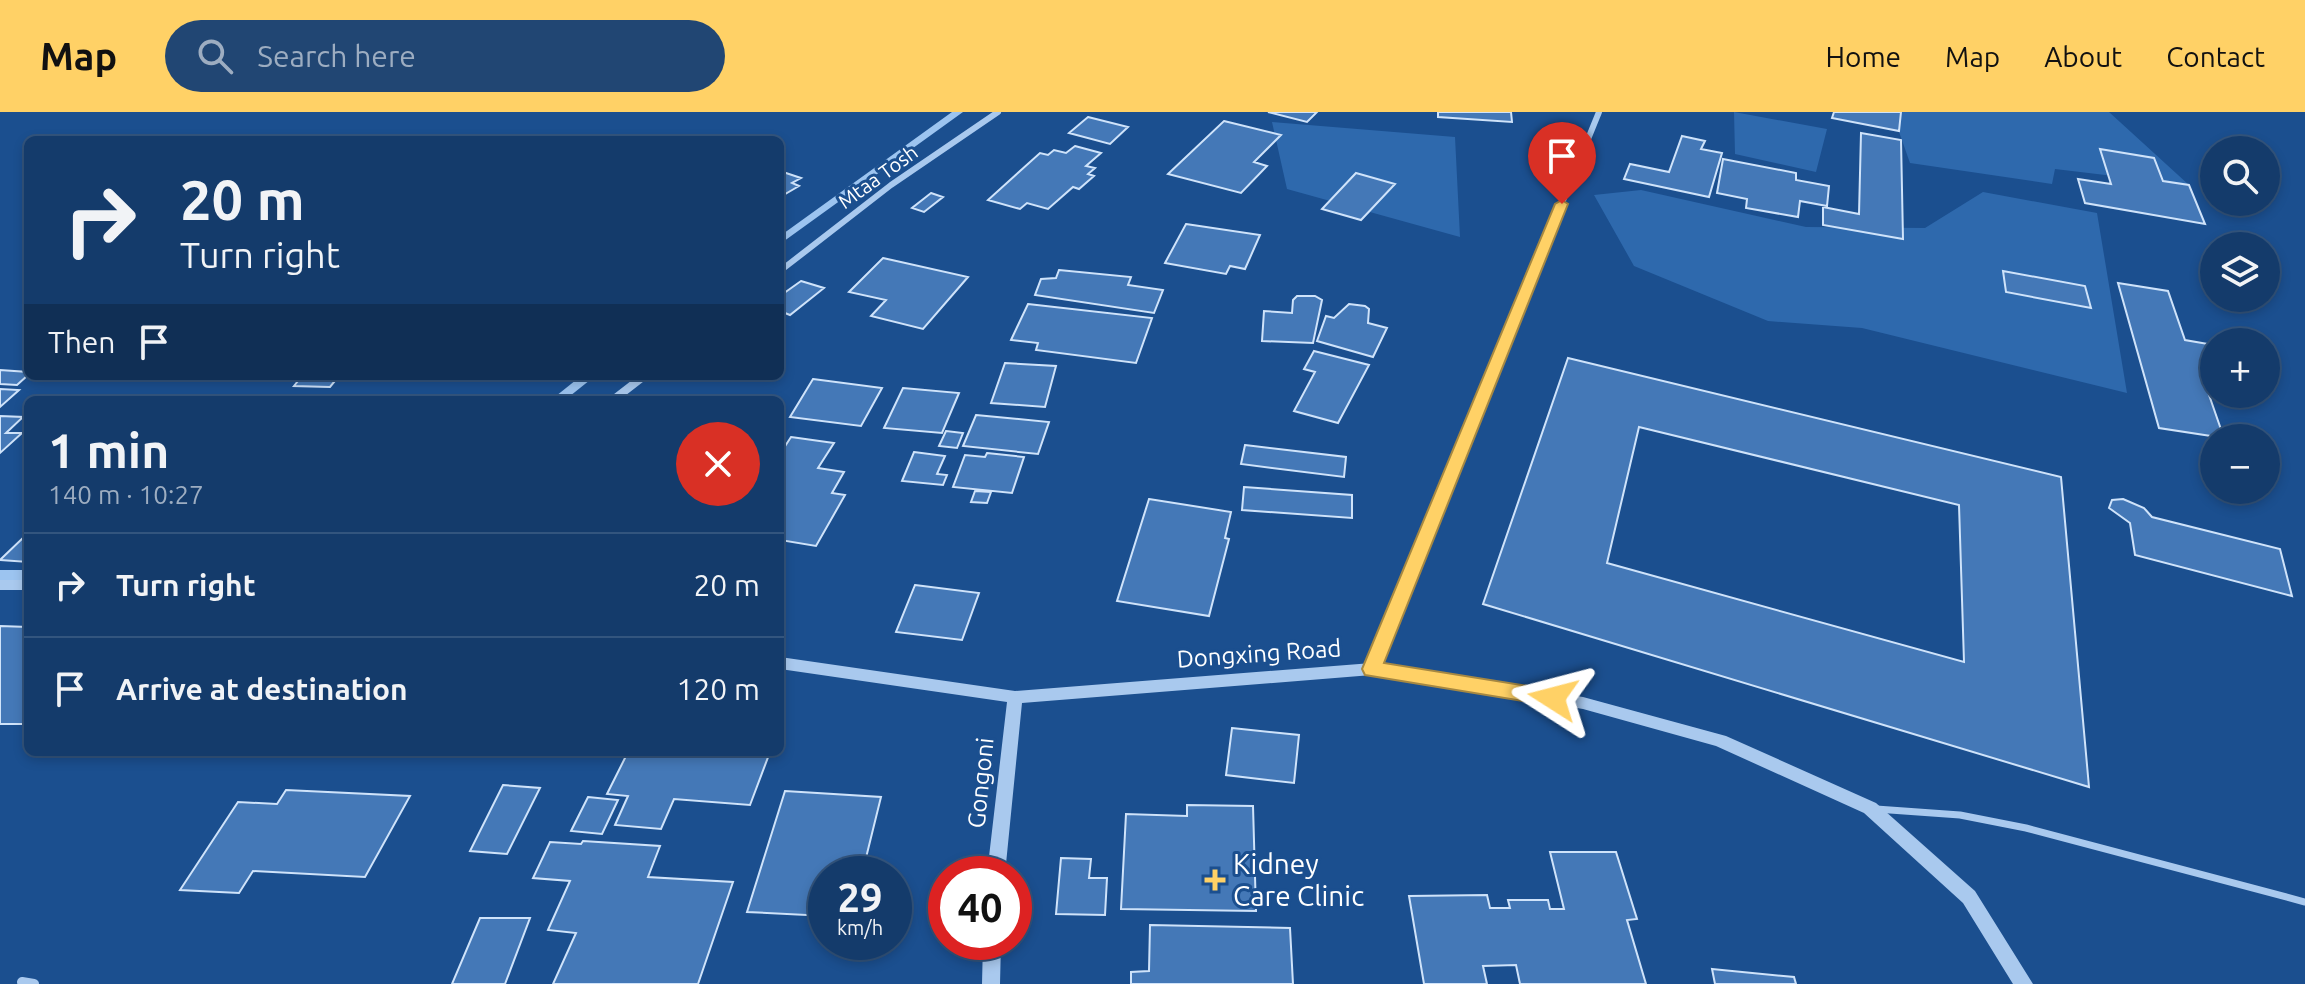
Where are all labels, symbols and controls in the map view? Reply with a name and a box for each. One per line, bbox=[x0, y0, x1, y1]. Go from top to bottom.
search box bbox=[165, 20, 725, 92]
icon: search bbox=[193, 34, 237, 78]
text: Map bbox=[40, 35, 117, 77]
text: Search here bbox=[257, 39, 416, 73]
text: Home bbox=[1826, 41, 1901, 72]
text: Map bbox=[1945, 41, 2000, 72]
text: About bbox=[2044, 41, 2122, 72]
text: Contact bbox=[2166, 41, 2265, 72]
pin bbox=[1528, 122, 1596, 204]
icon: arrive bbox=[1540, 134, 1584, 178]
map controls bbox=[2200, 136, 2280, 504]
button: search bbox=[2200, 136, 2280, 216]
street label: Mtaa Tosh bbox=[834, 140, 922, 213]
icon: right bbox=[48, 168, 152, 272]
text: 20 m bbox=[180, 168, 305, 231]
button: layers bbox=[2200, 232, 2280, 312]
text: Turn right bbox=[180, 234, 340, 275]
icon: arrive bbox=[132, 320, 176, 364]
text: Then bbox=[48, 325, 116, 359]
button: + bbox=[2200, 328, 2280, 408]
button: close bbox=[676, 422, 760, 506]
text: 1 min bbox=[48, 423, 169, 477]
button: − bbox=[2200, 424, 2280, 504]
text: 140 m · 10:27 bbox=[48, 480, 204, 509]
icon: right bbox=[48, 563, 92, 607]
text: Turn right bbox=[116, 568, 256, 602]
text: 20 m bbox=[693, 568, 760, 602]
street label: Dongxing Road bbox=[1176, 634, 1342, 673]
position arrow bbox=[1511, 656, 1595, 740]
icon: arrive bbox=[48, 667, 92, 711]
text: Arrive at destination bbox=[116, 672, 408, 706]
text: 120 m bbox=[676, 672, 760, 706]
street label: Gongoni bbox=[962, 736, 999, 830]
place label: Kidney Care Clinic bbox=[1233, 848, 1364, 911]
speed limit sign: 40 bbox=[928, 856, 1032, 960]
marker: Kidney Care Clinic bbox=[1204, 869, 1226, 891]
text: 29 bbox=[837, 875, 883, 920]
text: km/h bbox=[837, 916, 883, 939]

